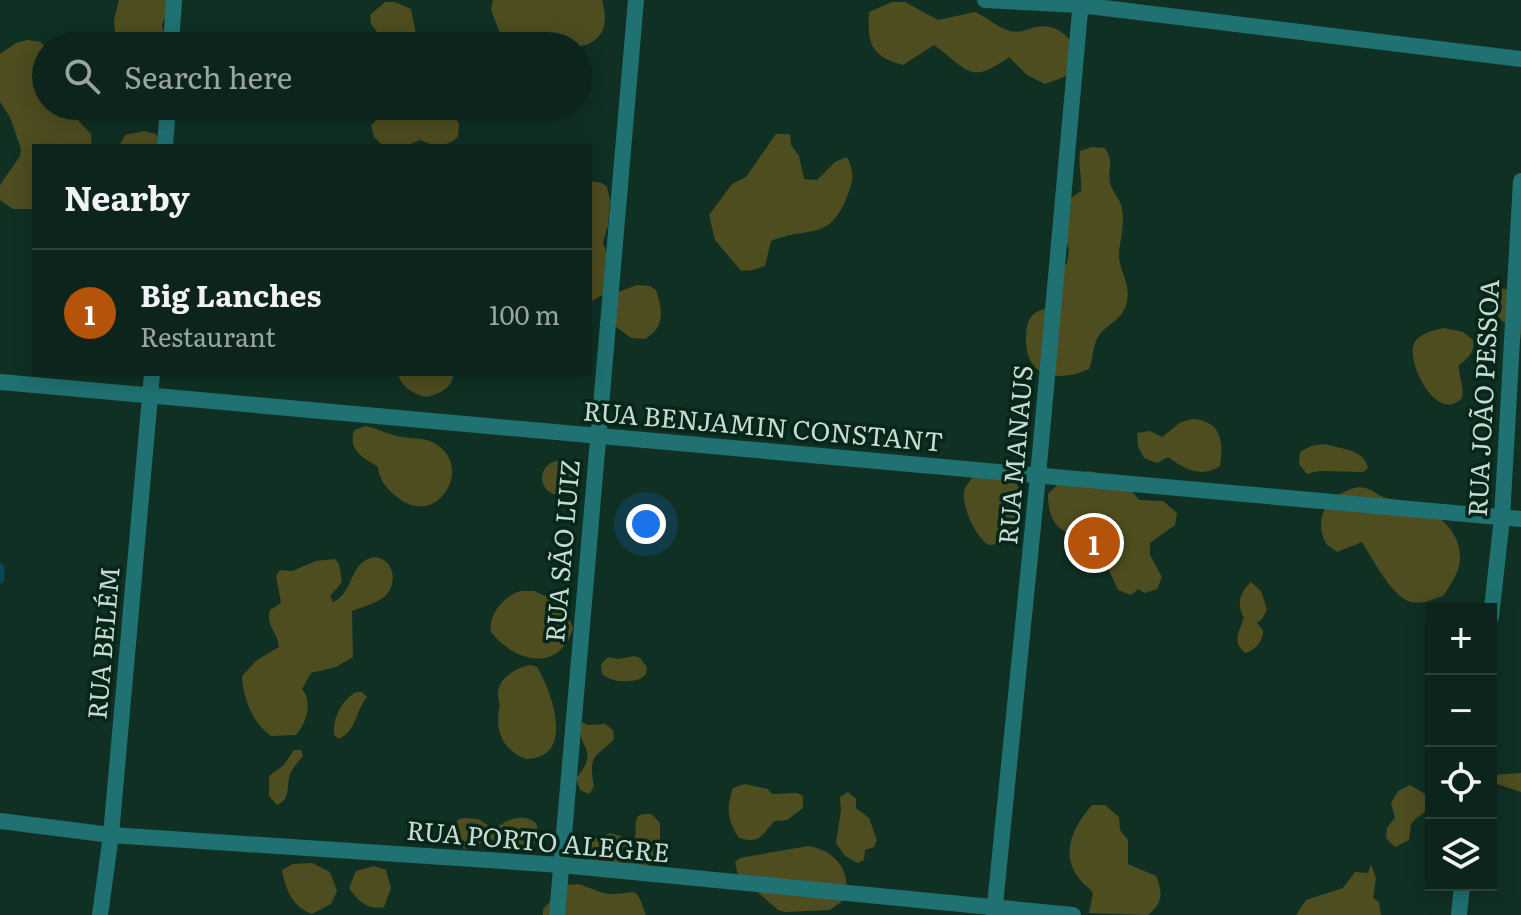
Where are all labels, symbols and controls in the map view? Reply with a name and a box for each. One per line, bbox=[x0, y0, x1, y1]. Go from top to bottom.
search box bbox=[32, 32, 592, 120]
icon: search bbox=[60, 54, 104, 98]
text: Search here bbox=[124, 54, 292, 98]
text: Nearby bbox=[64, 171, 190, 221]
text: Big Lanches bbox=[140, 272, 321, 316]
street label: RUA JOÃO PESSOA bbox=[1456, 278, 1507, 518]
text: 1 bbox=[85, 294, 95, 333]
text: 100 m bbox=[489, 294, 560, 333]
text: Restaurant bbox=[140, 316, 276, 355]
street label: RUA MANAUS bbox=[986, 363, 1041, 546]
street label: RUA BENJAMIN CONSTANT bbox=[581, 389, 945, 460]
street label: RUA SÃO LUIZ bbox=[533, 458, 588, 644]
your location bbox=[626, 504, 666, 544]
pin: 1 bbox=[1068, 513, 1120, 573]
street label: RUA BELÉM bbox=[75, 565, 128, 721]
map controls bbox=[1425, 603, 1497, 891]
button: + bbox=[1425, 603, 1497, 675]
button: − bbox=[1425, 675, 1497, 747]
button: locate bbox=[1425, 747, 1497, 819]
street label: RUA PORTO ALEGRE bbox=[405, 809, 671, 870]
button: layers bbox=[1425, 819, 1497, 891]

